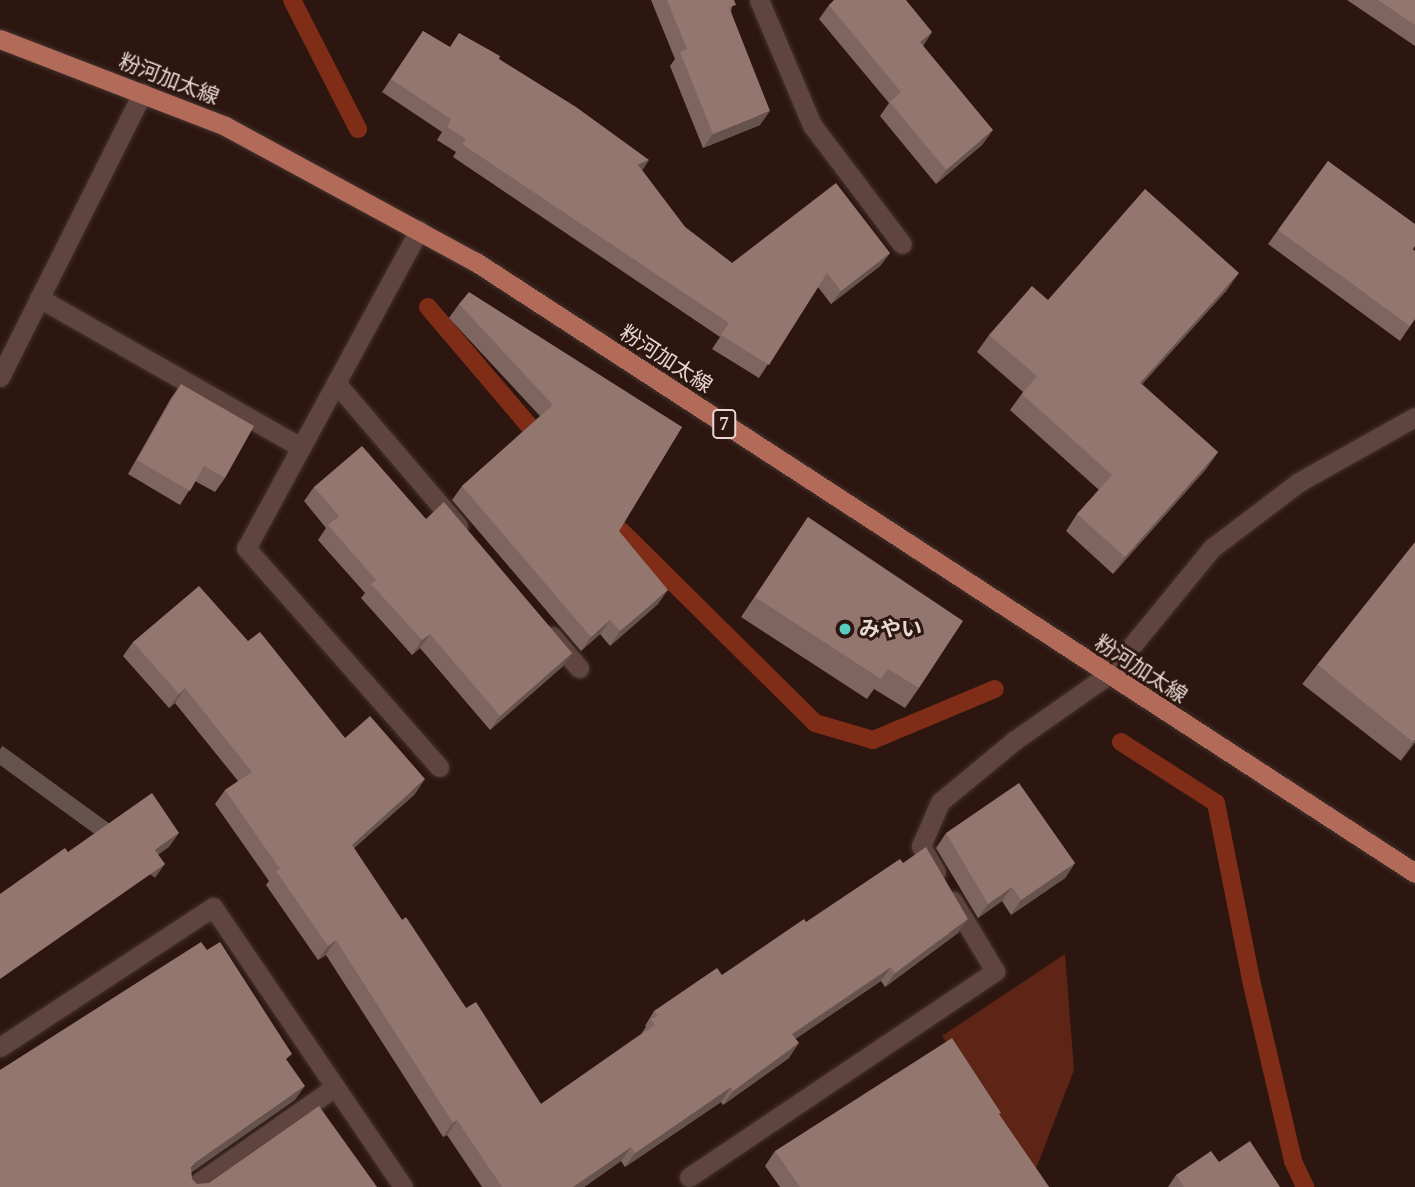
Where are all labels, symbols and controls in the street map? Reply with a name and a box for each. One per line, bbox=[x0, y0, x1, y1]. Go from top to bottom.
street label: 粉河加太線 bbox=[115, 48, 223, 110]
street label: 粉河加太線 bbox=[615, 320, 717, 398]
road number: 7 bbox=[712, 408, 736, 440]
place label: みやい bbox=[859, 616, 922, 642]
marker: みやい bbox=[837, 621, 853, 637]
street label: 粉河加太線 bbox=[1090, 630, 1192, 708]

